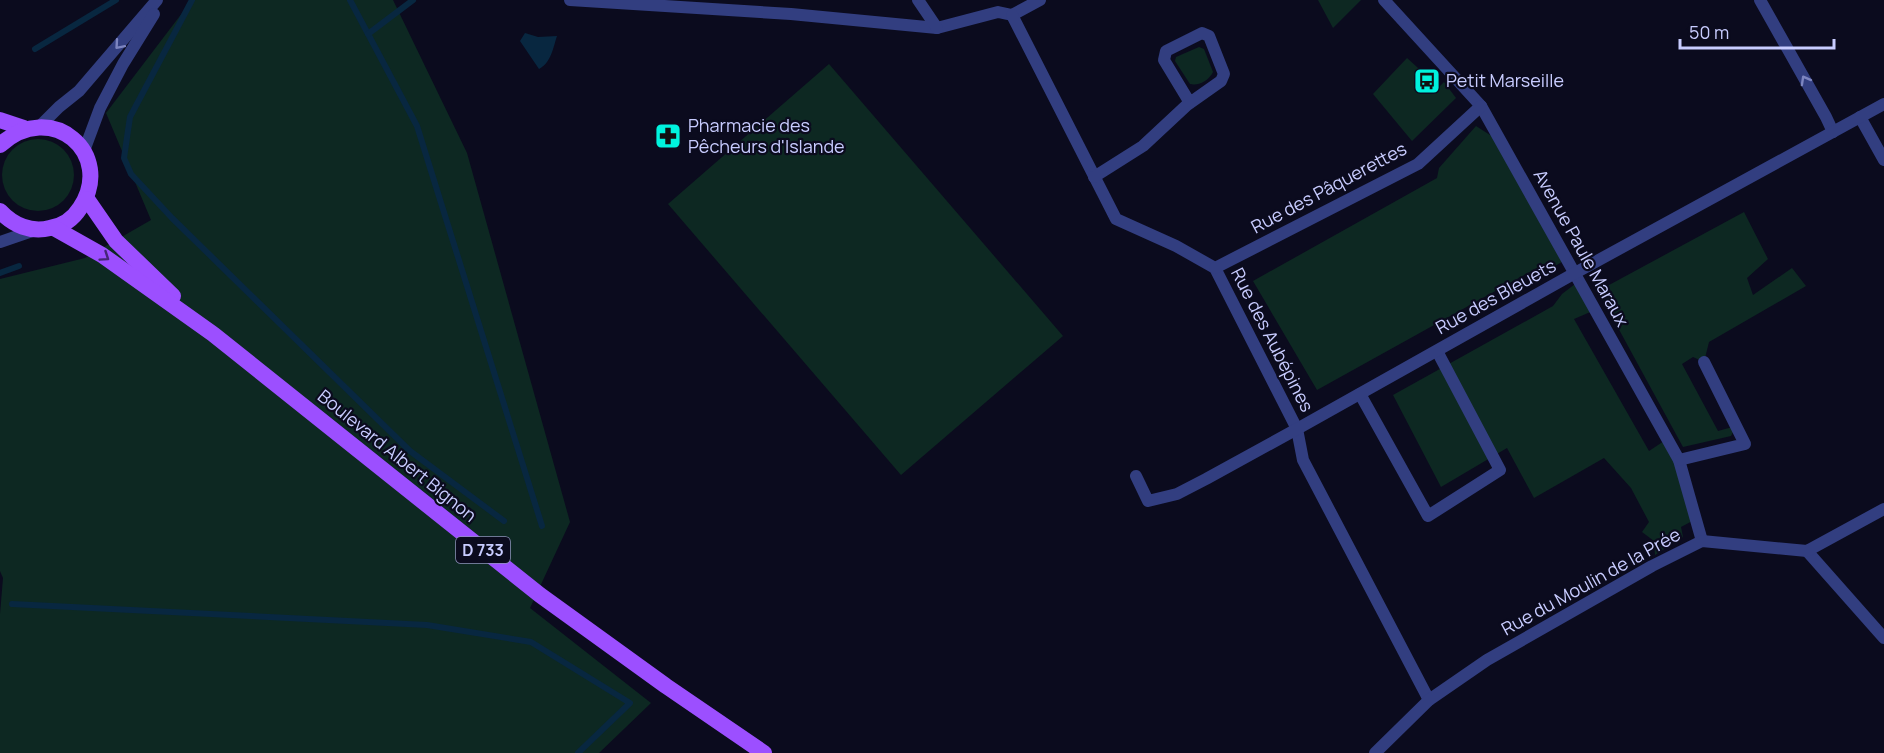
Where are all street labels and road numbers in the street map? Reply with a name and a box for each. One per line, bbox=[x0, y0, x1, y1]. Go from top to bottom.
street label: Rue des Pâquerettes bbox=[1247, 136, 1410, 238]
street label: Avenue Paule Maraux bbox=[1529, 165, 1635, 331]
street label: Rue des Bleuets bbox=[1431, 253, 1560, 339]
street label: Rue des Aubépines bbox=[1226, 263, 1320, 416]
street label: Boulevard Albert Bignon bbox=[313, 384, 482, 527]
street label: Rue du Moulin de la Prée bbox=[1497, 522, 1684, 640]
road number: D 733 bbox=[456, 537, 510, 563]

